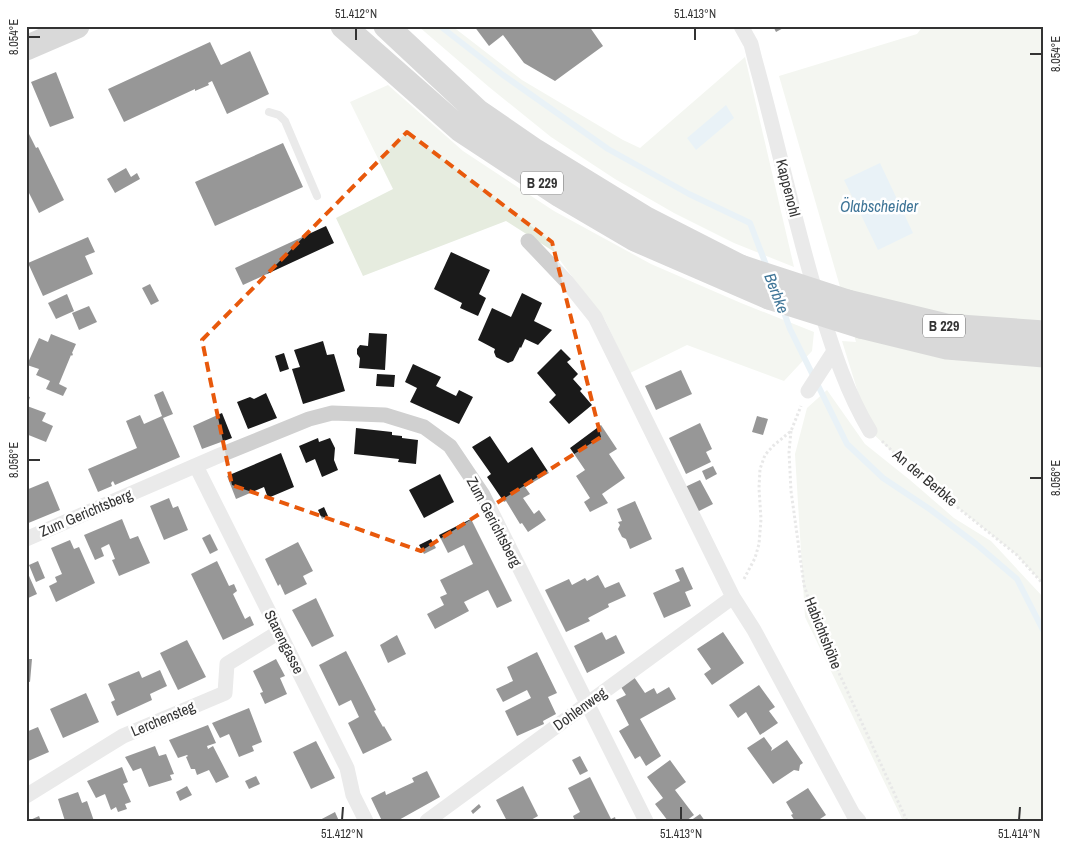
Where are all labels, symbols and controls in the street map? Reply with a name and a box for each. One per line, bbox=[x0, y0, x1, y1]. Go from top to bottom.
text: 51.412°N bbox=[335, 6, 377, 22]
text: 51.413°N bbox=[674, 6, 716, 22]
text: 8.054°E bbox=[6, 19, 22, 55]
text: 8.054°E bbox=[1048, 36, 1064, 72]
street label: Kappenohl bbox=[771, 157, 806, 219]
road number: B 229 bbox=[521, 172, 563, 194]
water label: Ölabscheider bbox=[840, 195, 919, 217]
water label: Berbke bbox=[759, 270, 795, 316]
road number: B 229 bbox=[923, 314, 965, 338]
text: 8.056°E bbox=[6, 442, 22, 478]
street label: An der Berbke bbox=[888, 444, 962, 511]
text: 8.056°E bbox=[1048, 460, 1064, 496]
street label: Zum Gerichtsberg bbox=[462, 473, 527, 571]
street label: Zum Gerichtsberg bbox=[36, 483, 136, 542]
street label: Habichtshöhe bbox=[800, 594, 847, 672]
street label: Starengasse bbox=[259, 606, 310, 677]
street label: Dohlenweg bbox=[549, 682, 611, 735]
street label: Lerchensteg bbox=[128, 696, 198, 741]
text: 51.412°N bbox=[321, 826, 363, 842]
text: 51.413°N bbox=[660, 826, 702, 842]
text: 51.414°N bbox=[998, 826, 1040, 842]

